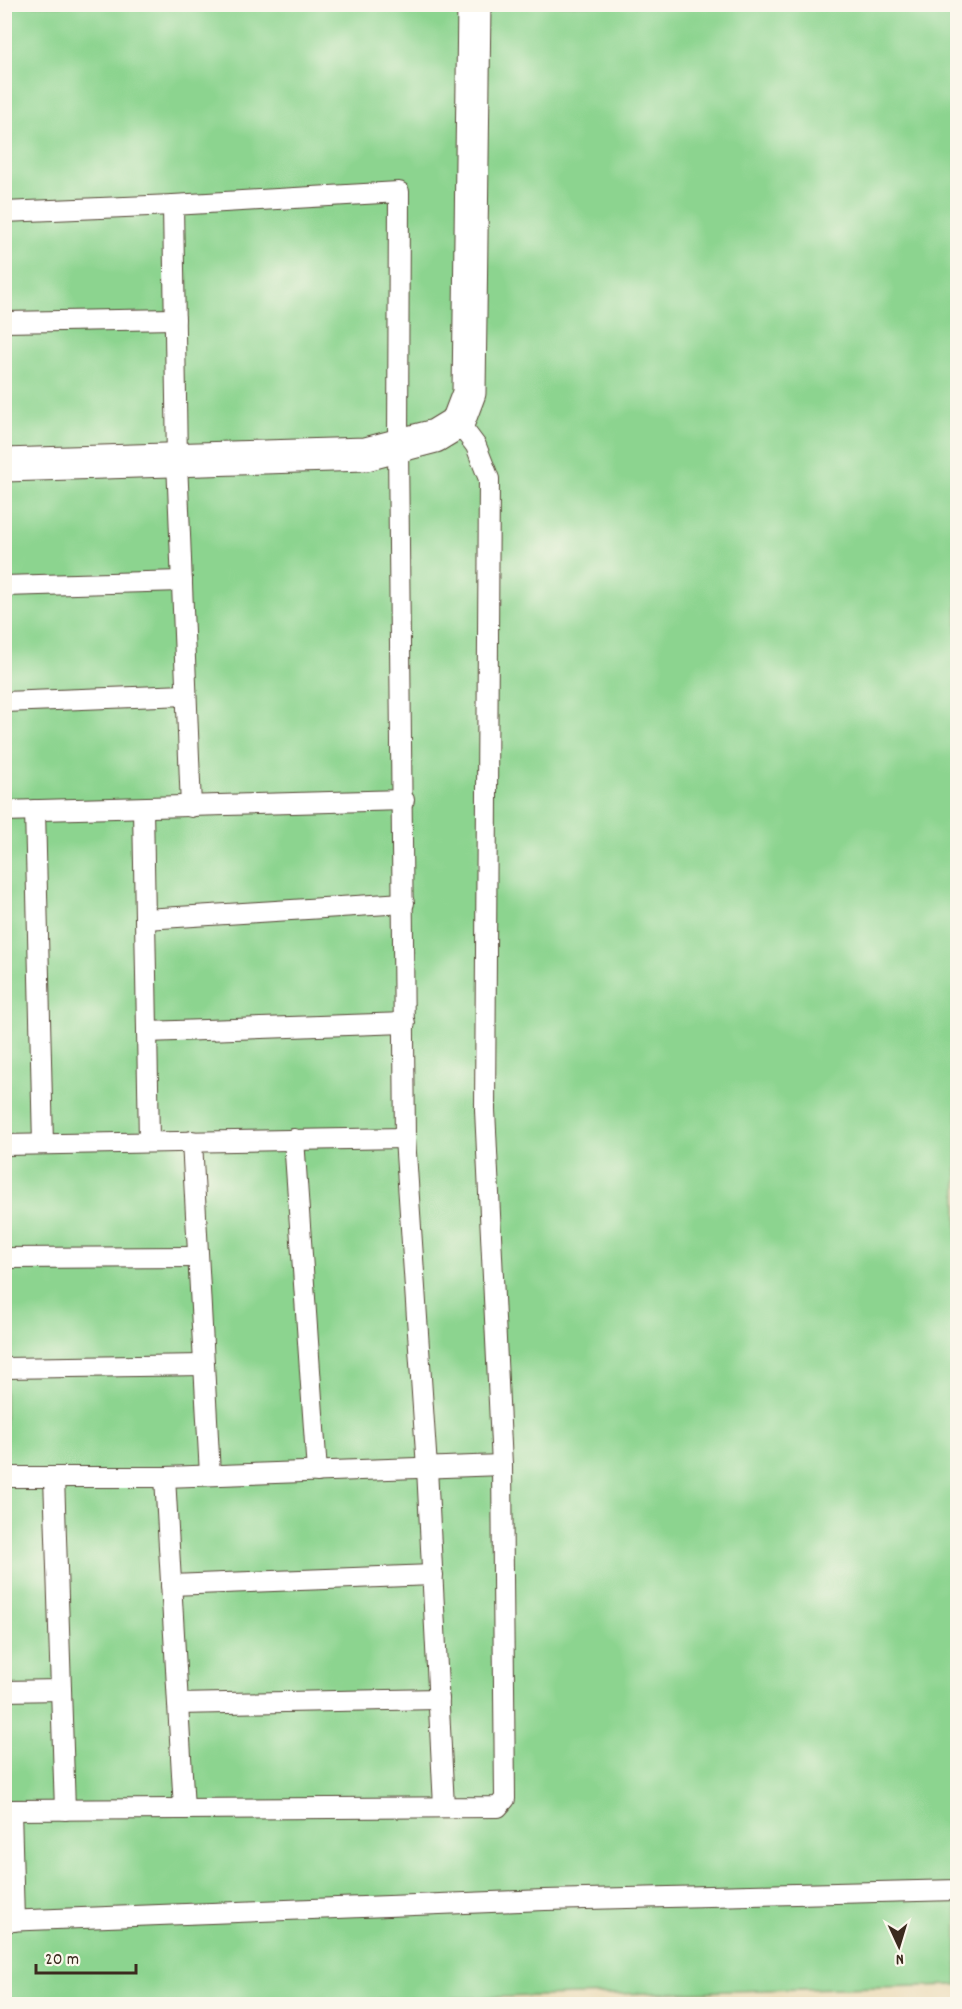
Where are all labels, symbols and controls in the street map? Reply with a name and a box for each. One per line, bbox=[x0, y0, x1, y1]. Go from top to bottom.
north arrow bbox=[869, 1916, 929, 1976]
scale bar bbox=[36, 1937, 136, 1975]
text: N bbox=[895, 1947, 905, 1970]
text: 20 m bbox=[45, 1948, 79, 1973]

